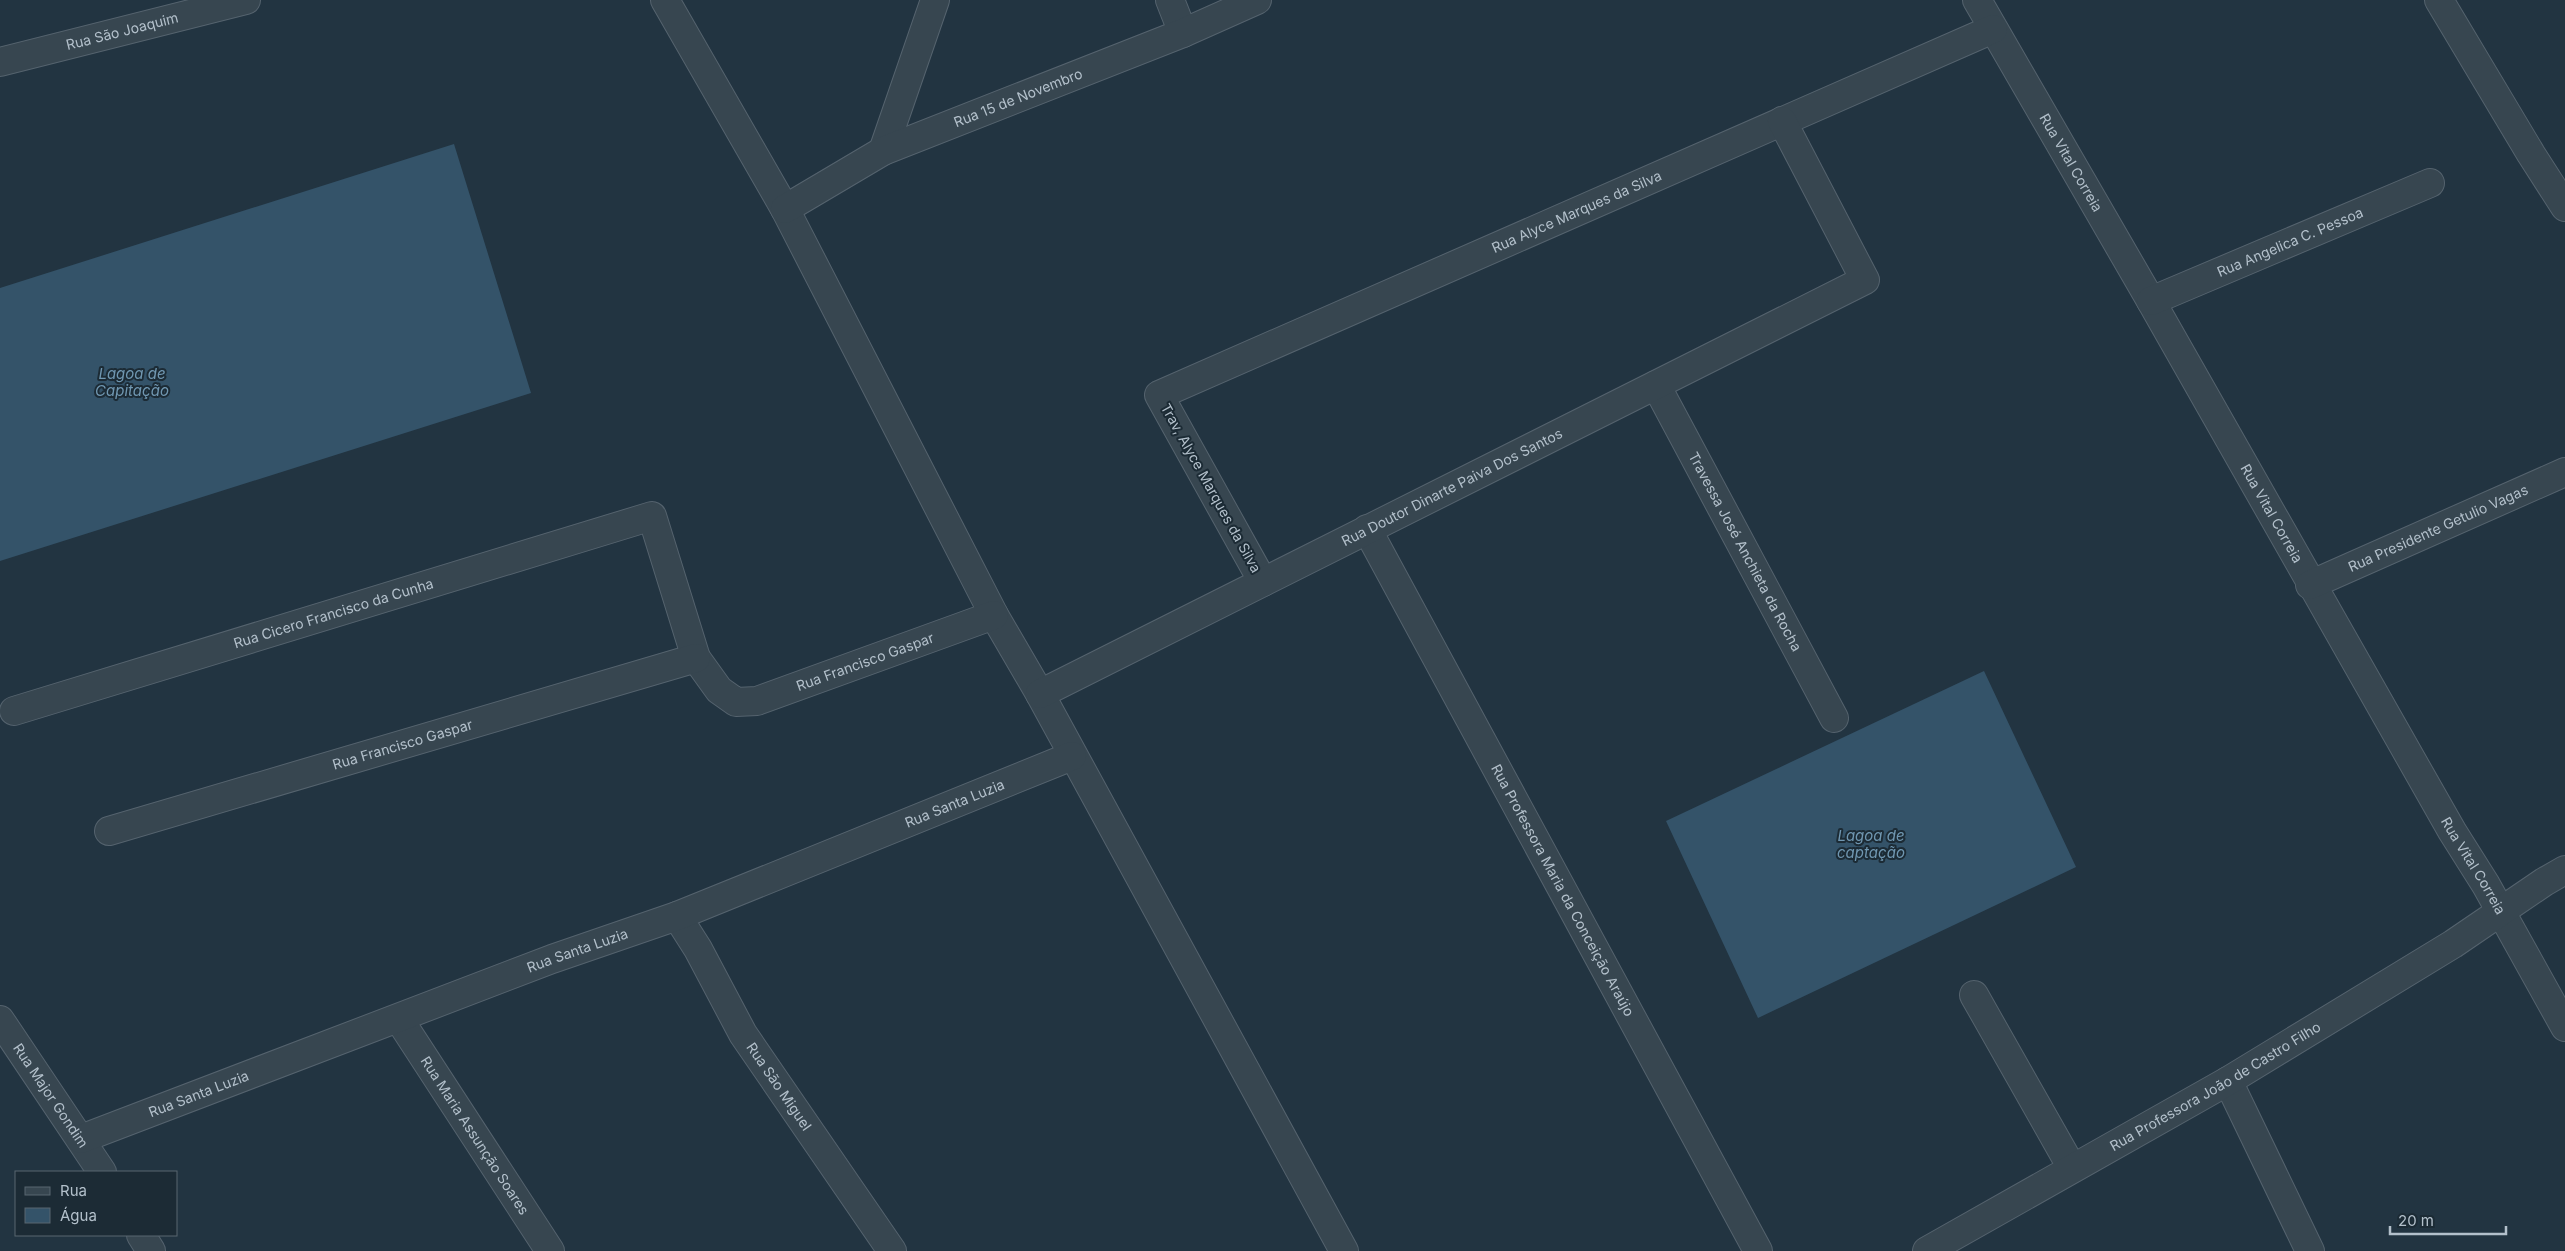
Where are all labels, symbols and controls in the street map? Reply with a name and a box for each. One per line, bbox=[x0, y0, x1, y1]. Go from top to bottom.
street label: Rua São Joaquim bbox=[64, 8, 180, 53]
street label: Rua 15 de Novembro bbox=[951, 64, 1085, 130]
street label: Rua Vital Correia bbox=[2036, 110, 2107, 215]
street label: Rua Alyce Marques da Silva bbox=[1489, 167, 1664, 256]
street label: Rua Angelica C. Pessoa bbox=[2214, 203, 2365, 280]
water label: Lagoa de Capitação bbox=[95, 364, 169, 400]
street label: Trav, Alyce Marques da Silva bbox=[1158, 400, 1265, 575]
street label: Rua Doutor Dinarte Paiva Dos Santos bbox=[1339, 424, 1565, 549]
street label: Travessa José Anchieta da Rocha bbox=[1685, 449, 1806, 654]
street label: Rua Vital Correia bbox=[2237, 461, 2307, 566]
street label: Rua Presidente Getulio Vagas bbox=[2345, 481, 2530, 575]
street label: Rua Cicero Francisco da Cunha bbox=[231, 574, 435, 651]
street label: Rua Francisco Gaspar bbox=[794, 629, 936, 694]
street label: Rua Francisco Gaspar bbox=[330, 715, 474, 773]
street label: Rua Professora Maria da Conceição Araújo bbox=[1488, 761, 1638, 1019]
street label: Rua Santa Luzia bbox=[902, 775, 1007, 831]
street label: Rua Vital Correia bbox=[2438, 814, 2510, 917]
water label: Lagoa de captação bbox=[1837, 826, 1905, 862]
street label: Rua Santa Luzia bbox=[524, 925, 630, 976]
street label: Rua Professora João de Castro Filho bbox=[2107, 1018, 2324, 1154]
street label: Rua São Miguel bbox=[743, 1039, 816, 1133]
street label: Rua Major Gondim bbox=[10, 1040, 92, 1151]
street label: Rua Maria Assunção Soares bbox=[417, 1053, 533, 1218]
street label: Rua Santa Luzia bbox=[146, 1067, 251, 1120]
legend bbox=[15, 1171, 178, 1236]
text: Rua bbox=[60, 1181, 87, 1200]
scale bar bbox=[2390, 1204, 2506, 1236]
text: Água bbox=[60, 1206, 97, 1225]
text: 20 m bbox=[2398, 1211, 2434, 1230]

